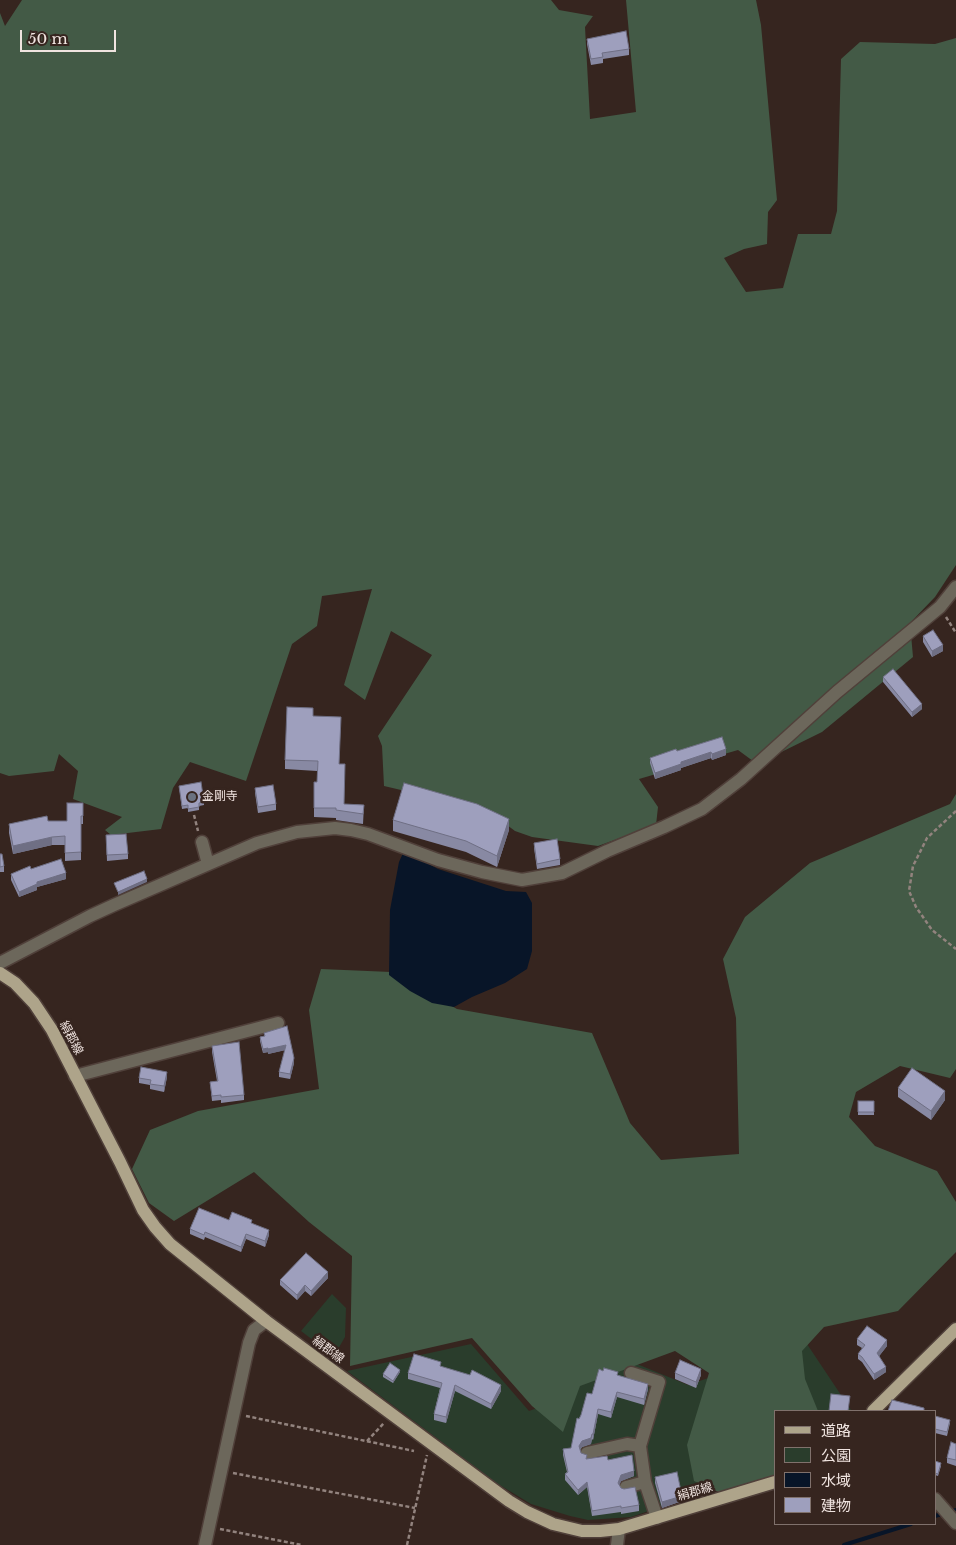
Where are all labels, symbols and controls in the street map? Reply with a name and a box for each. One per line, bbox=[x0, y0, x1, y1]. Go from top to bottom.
scale bar bbox=[22, 20, 119, 52]
text: 50 m bbox=[28, 29, 68, 48]
place label: 金剛寺 bbox=[202, 790, 238, 804]
marker: 金剛寺 bbox=[186, 791, 198, 803]
street label: 絹郡線 bbox=[56, 1019, 86, 1057]
street label: 絹郡線 bbox=[309, 1333, 347, 1367]
legend bbox=[774, 1410, 936, 1525]
text: 道路 bbox=[821, 1421, 851, 1440]
text: 公園 bbox=[821, 1446, 851, 1465]
text: 水域 bbox=[821, 1471, 851, 1490]
street label: 絹郡線 bbox=[676, 1480, 714, 1504]
text: 建物 bbox=[821, 1496, 851, 1515]

